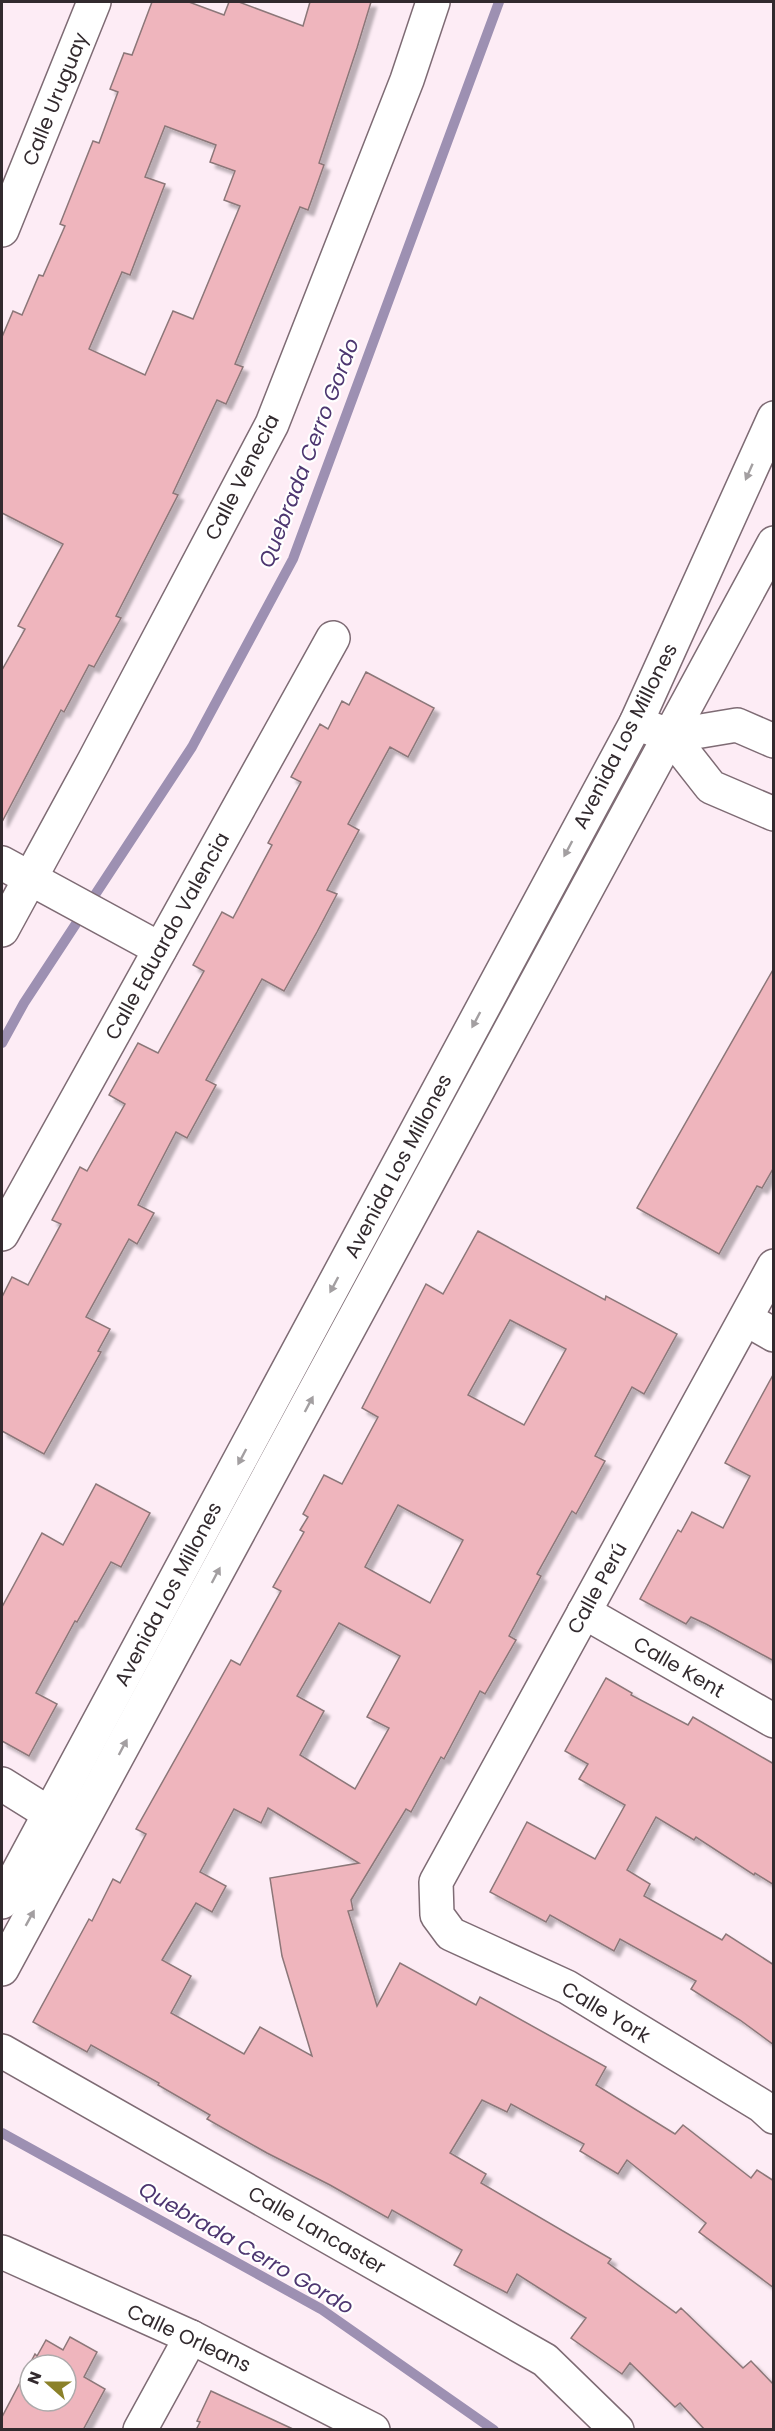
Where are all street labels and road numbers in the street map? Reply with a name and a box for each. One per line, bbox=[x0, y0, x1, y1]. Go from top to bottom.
street label: Calle Uruguay bbox=[16, 28, 94, 170]
street label: Calle Venecia bbox=[198, 409, 286, 545]
street label: Avenida Los Millones bbox=[566, 638, 684, 834]
street label: Calle Eduardo Valencia bbox=[98, 827, 236, 1045]
street label: Avenida Los Millones bbox=[338, 1069, 458, 1263]
street label: Avenida Los Millones bbox=[108, 1497, 228, 1691]
street label: Calle Perú bbox=[560, 1537, 634, 1639]
street label: Calle Kent bbox=[628, 1630, 730, 1704]
street label: Calle York bbox=[556, 1975, 656, 2050]
street label: Calle Lancaster bbox=[243, 2179, 391, 2281]
street label: Calle Orleans bbox=[122, 2297, 256, 2379]

